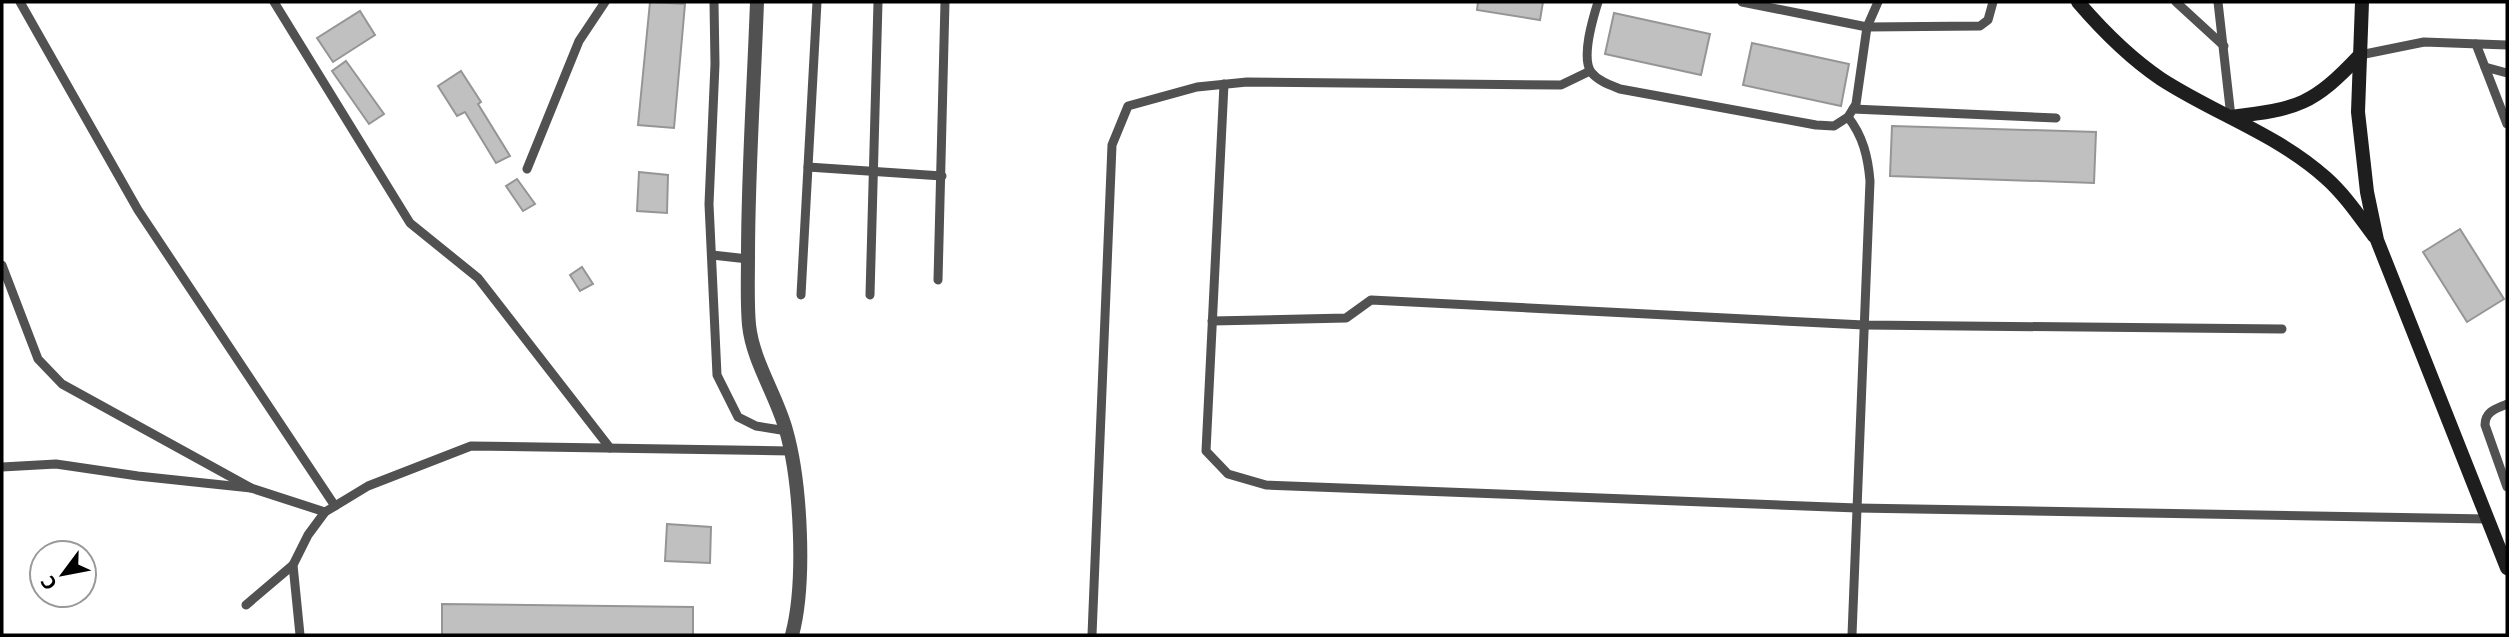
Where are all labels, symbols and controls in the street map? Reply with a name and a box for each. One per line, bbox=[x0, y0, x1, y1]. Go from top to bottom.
north arrow bbox=[28, 539, 98, 609]
text: С bbox=[34, 571, 63, 595]

